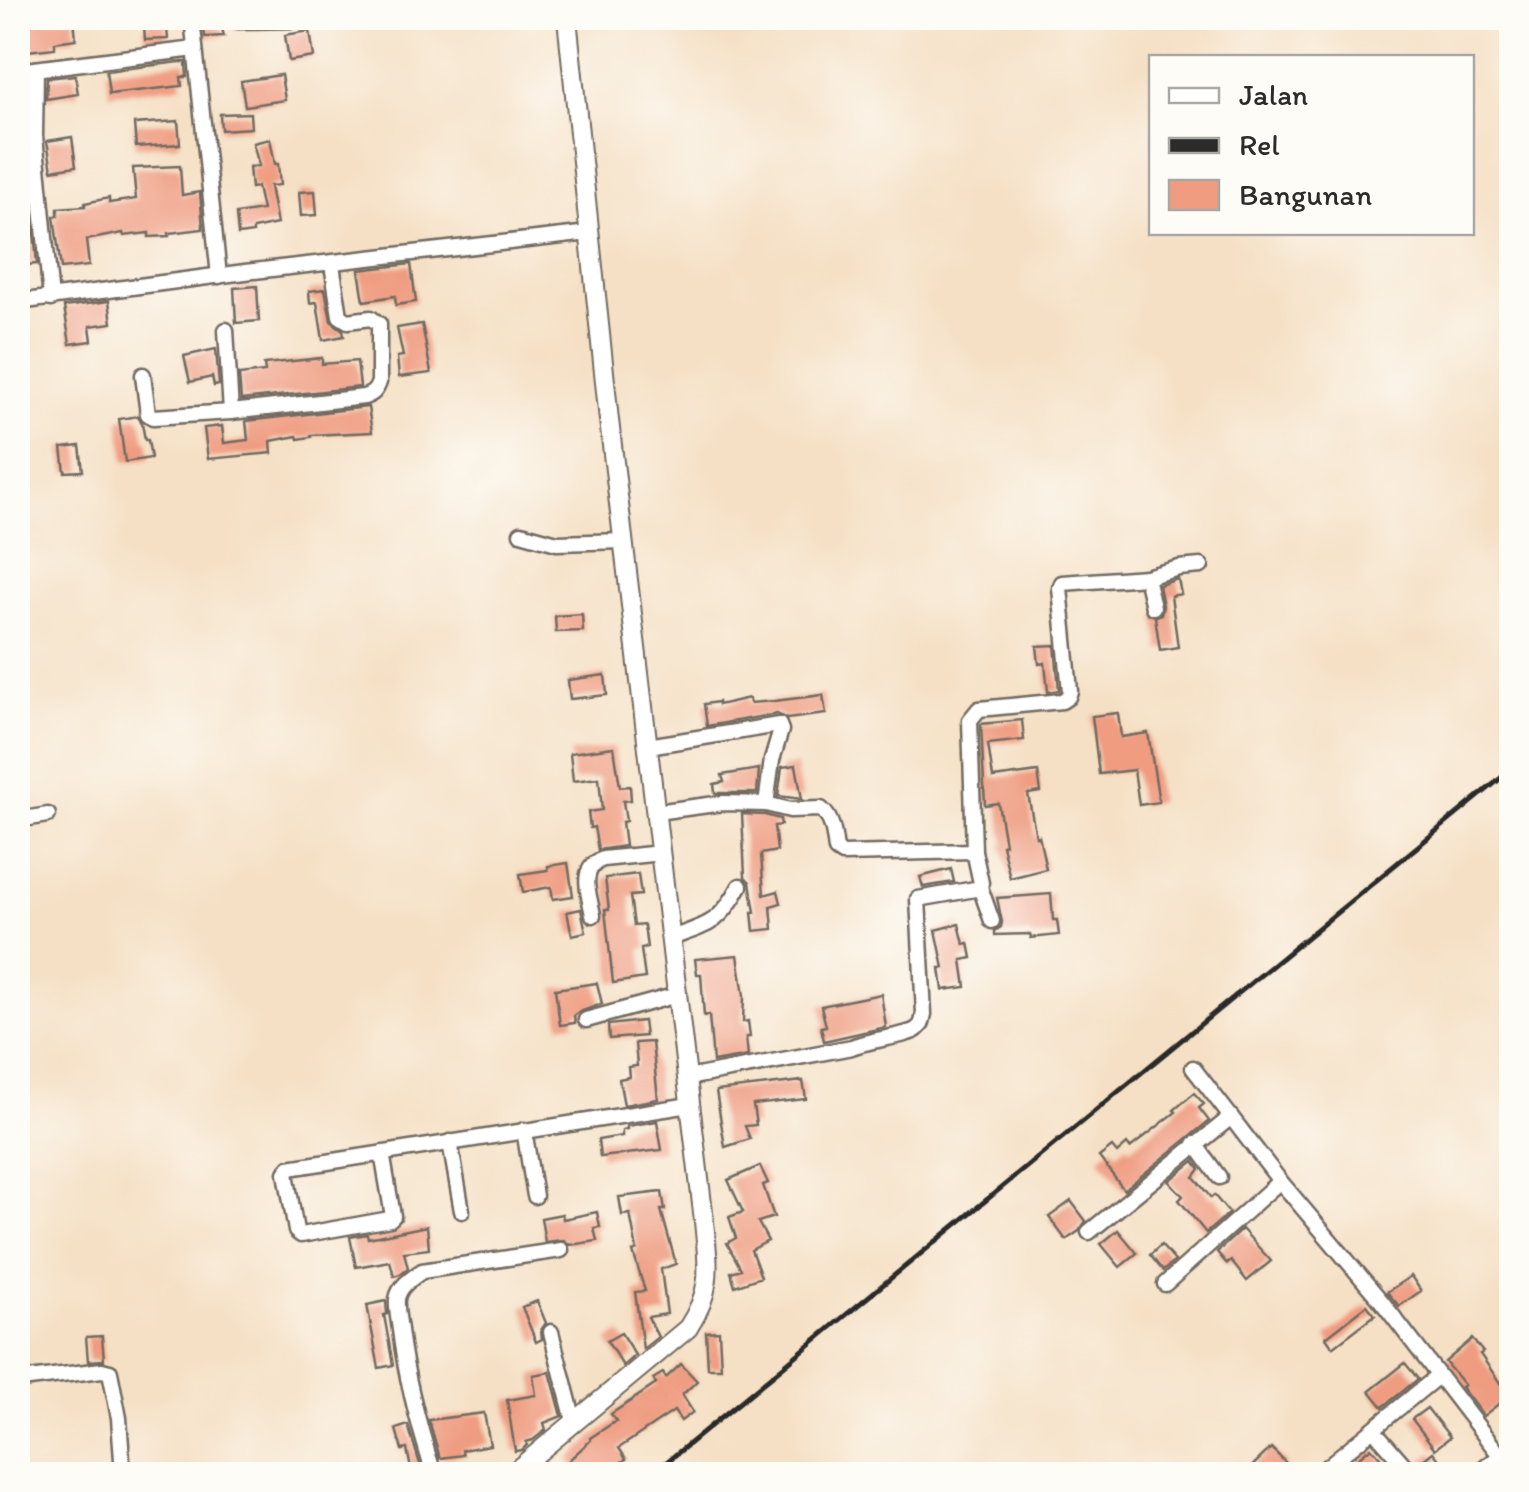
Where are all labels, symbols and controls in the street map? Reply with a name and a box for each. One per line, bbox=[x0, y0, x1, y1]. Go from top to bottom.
legend bbox=[1149, 55, 1474, 235]
text: Jalan bbox=[1239, 76, 1308, 113]
text: Rel bbox=[1239, 126, 1280, 163]
text: Bangunan bbox=[1239, 176, 1372, 213]

